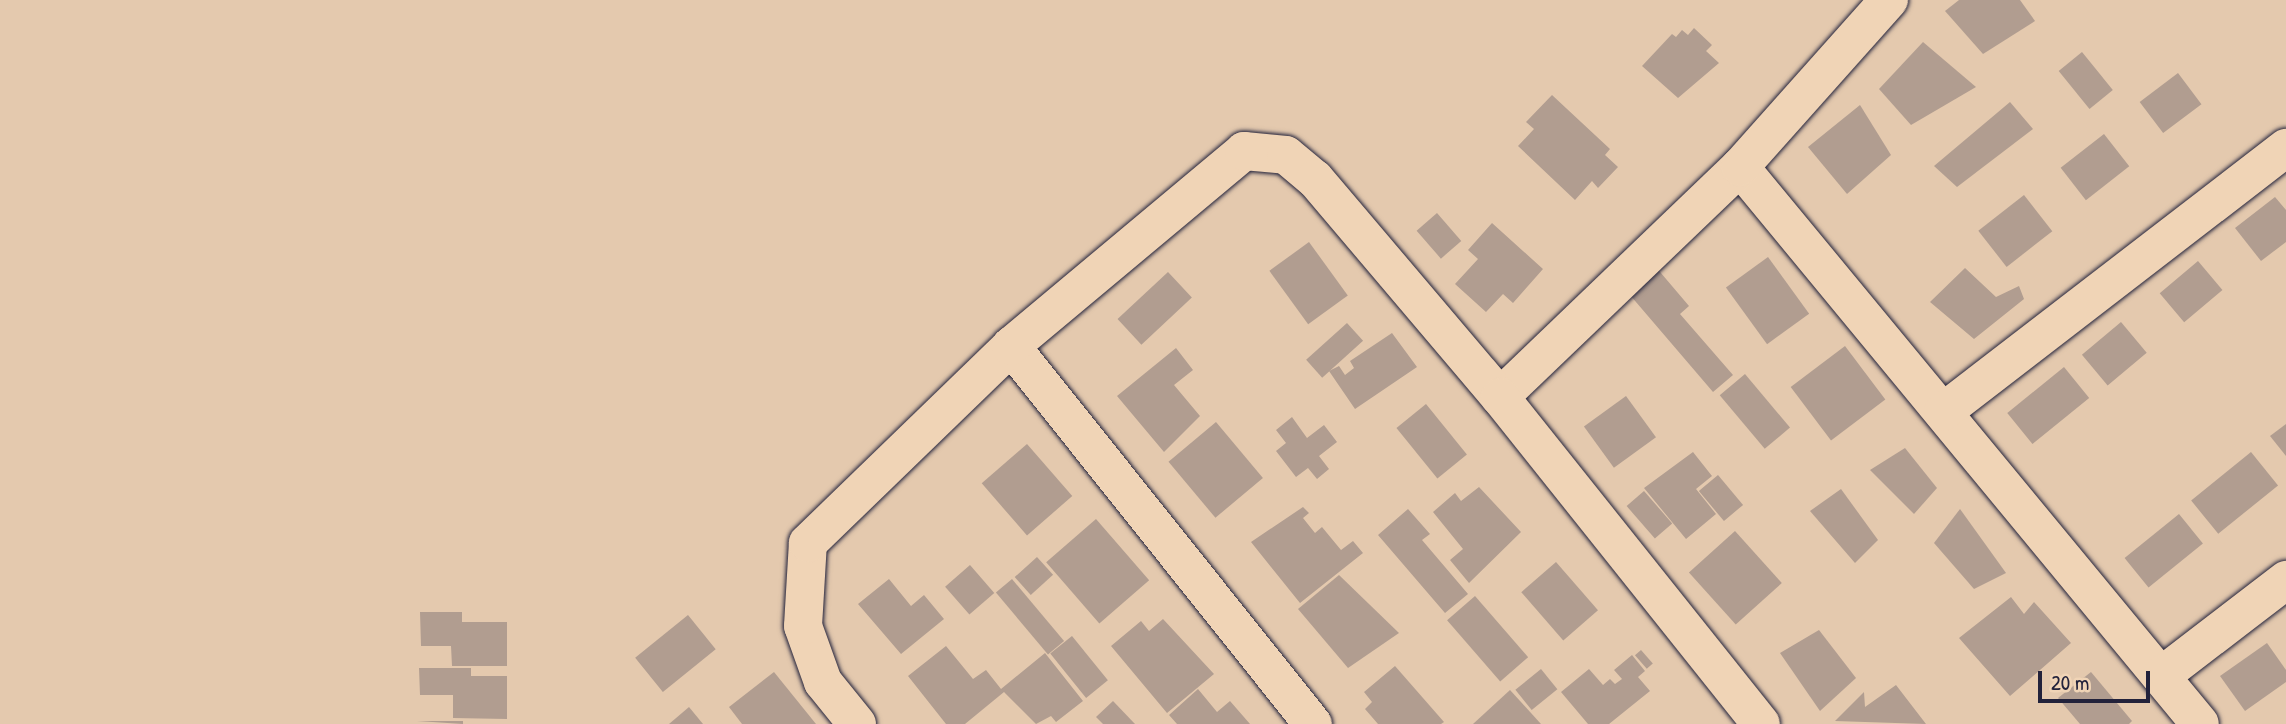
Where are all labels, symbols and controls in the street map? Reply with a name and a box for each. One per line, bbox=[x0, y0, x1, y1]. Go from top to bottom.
scale bar bbox=[2041, 658, 2153, 702]
text: 20 m bbox=[2051, 668, 2089, 697]

